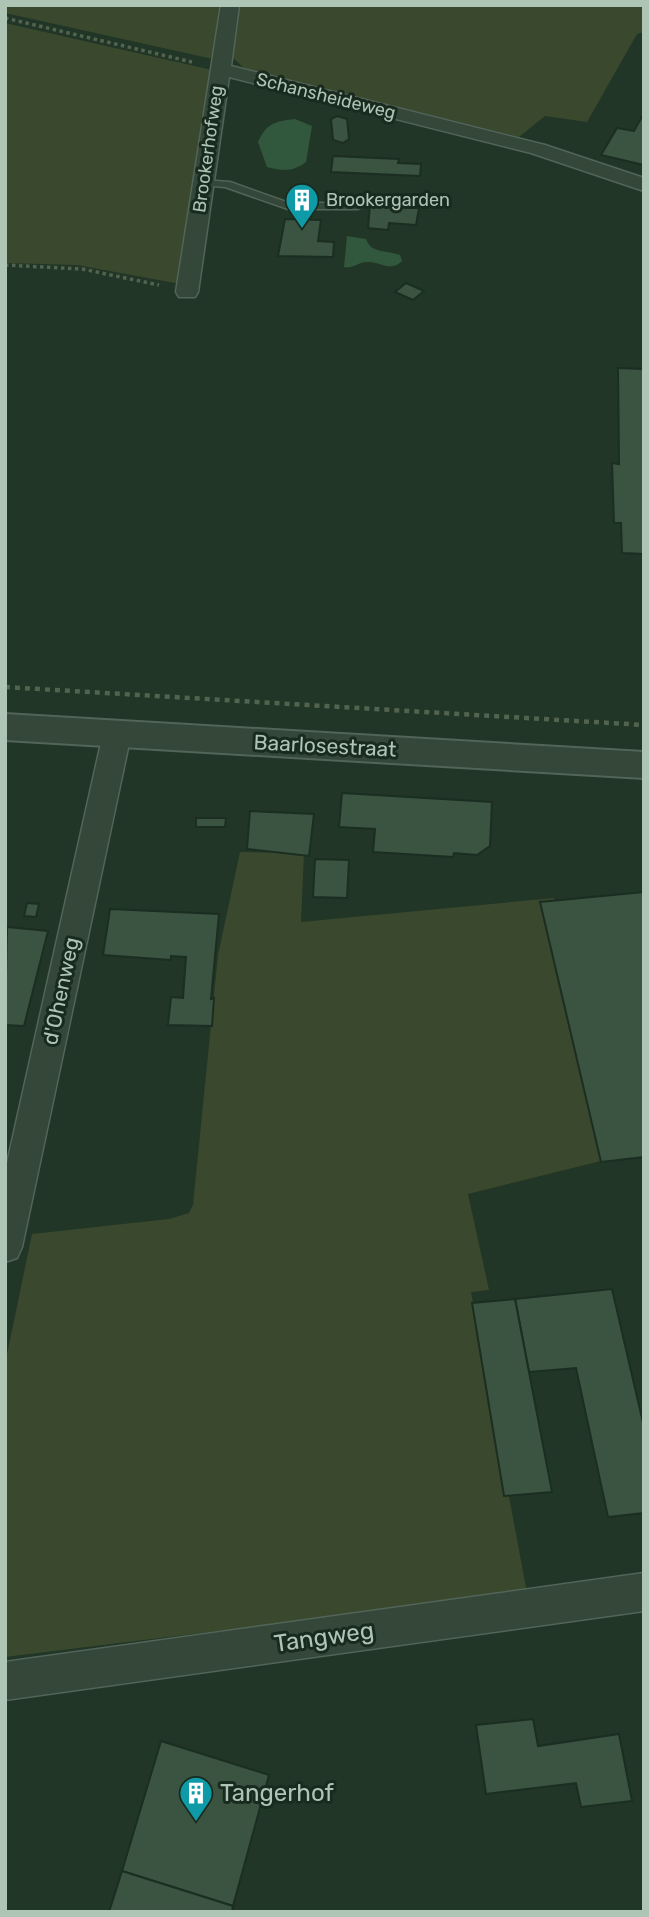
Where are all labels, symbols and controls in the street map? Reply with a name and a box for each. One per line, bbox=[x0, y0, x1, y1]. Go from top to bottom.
street label: Schansheideweg bbox=[254, 68, 398, 124]
street label: Brookerhofweg bbox=[188, 84, 228, 214]
building icon: Brookergarden bbox=[283, 181, 321, 230]
place label: Brookergarden bbox=[326, 189, 450, 211]
street label: Baarlosestraat bbox=[253, 729, 397, 762]
street label: d'Ohenweg bbox=[37, 935, 84, 1047]
street label: Tangweg bbox=[272, 1616, 376, 1658]
building icon: Tangerhof bbox=[177, 1774, 215, 1823]
place label: Tangerhof bbox=[220, 1779, 335, 1807]

